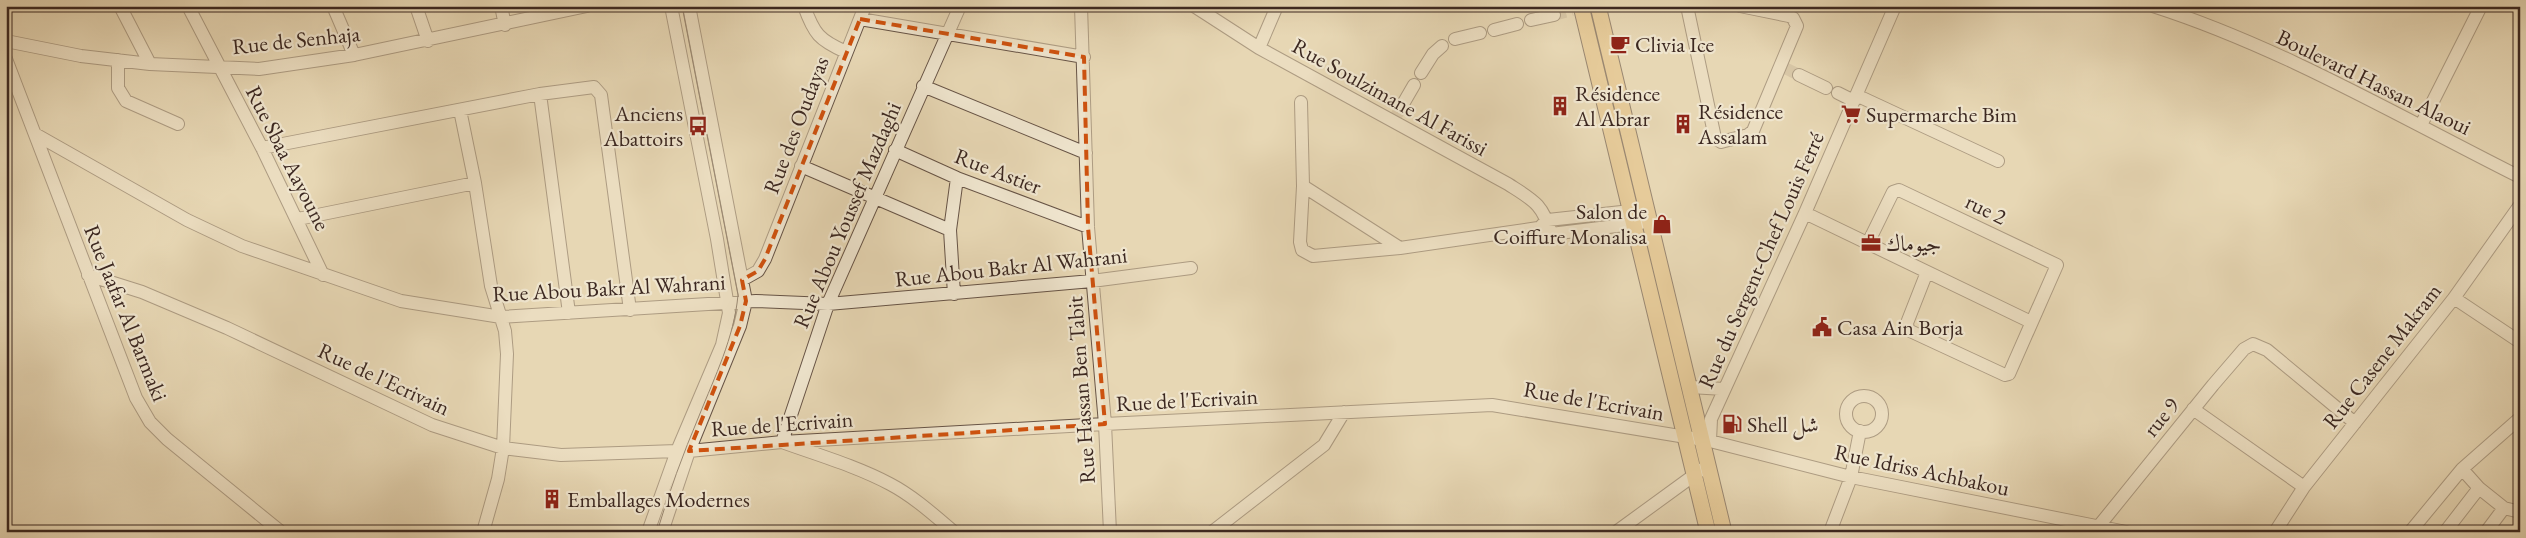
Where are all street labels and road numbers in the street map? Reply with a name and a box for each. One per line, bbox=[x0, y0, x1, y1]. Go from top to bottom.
street label: Rue de Senhaja bbox=[231, 19, 362, 61]
street label: Boulevard Hassan Alaoui bbox=[2272, 22, 2476, 142]
street label: Rue Soulzimane Al Farissi bbox=[1287, 31, 1493, 163]
street label: Rue des Oudayas bbox=[757, 52, 835, 198]
street label: Rue Sbaa Aayoune bbox=[239, 81, 337, 236]
street label: Rue Abou Youssef Mazdaghi bbox=[786, 97, 908, 333]
street label: Rue du Sergent-Chef Louis Ferré bbox=[1691, 127, 1831, 393]
street label: Rue Astier bbox=[950, 141, 1046, 201]
street label: rue 2 bbox=[1961, 187, 2012, 232]
street label: Rue Jaafar Al Barmaki bbox=[77, 220, 175, 406]
street label: Rue Abou Bakr Al Wahrani bbox=[893, 240, 1129, 294]
street label: Rue Abou Bakr Al Wahrani bbox=[492, 267, 726, 309]
street label: Rue Casene Makram bbox=[2316, 277, 2448, 435]
street label: Rue Hassan Ben Tabit bbox=[1060, 295, 1102, 485]
street label: Rue de l'Ecrivain bbox=[313, 336, 455, 422]
street label: Rue de l'Ecrivain bbox=[1521, 374, 1667, 428]
street label: Rue de l'Ecrivain bbox=[1115, 382, 1259, 418]
street label: rue 9 bbox=[2136, 391, 2186, 443]
street label: Rue de l'Ecrivain bbox=[710, 405, 854, 443]
street label: Rue Idriss Achbakou bbox=[1832, 437, 2013, 503]

